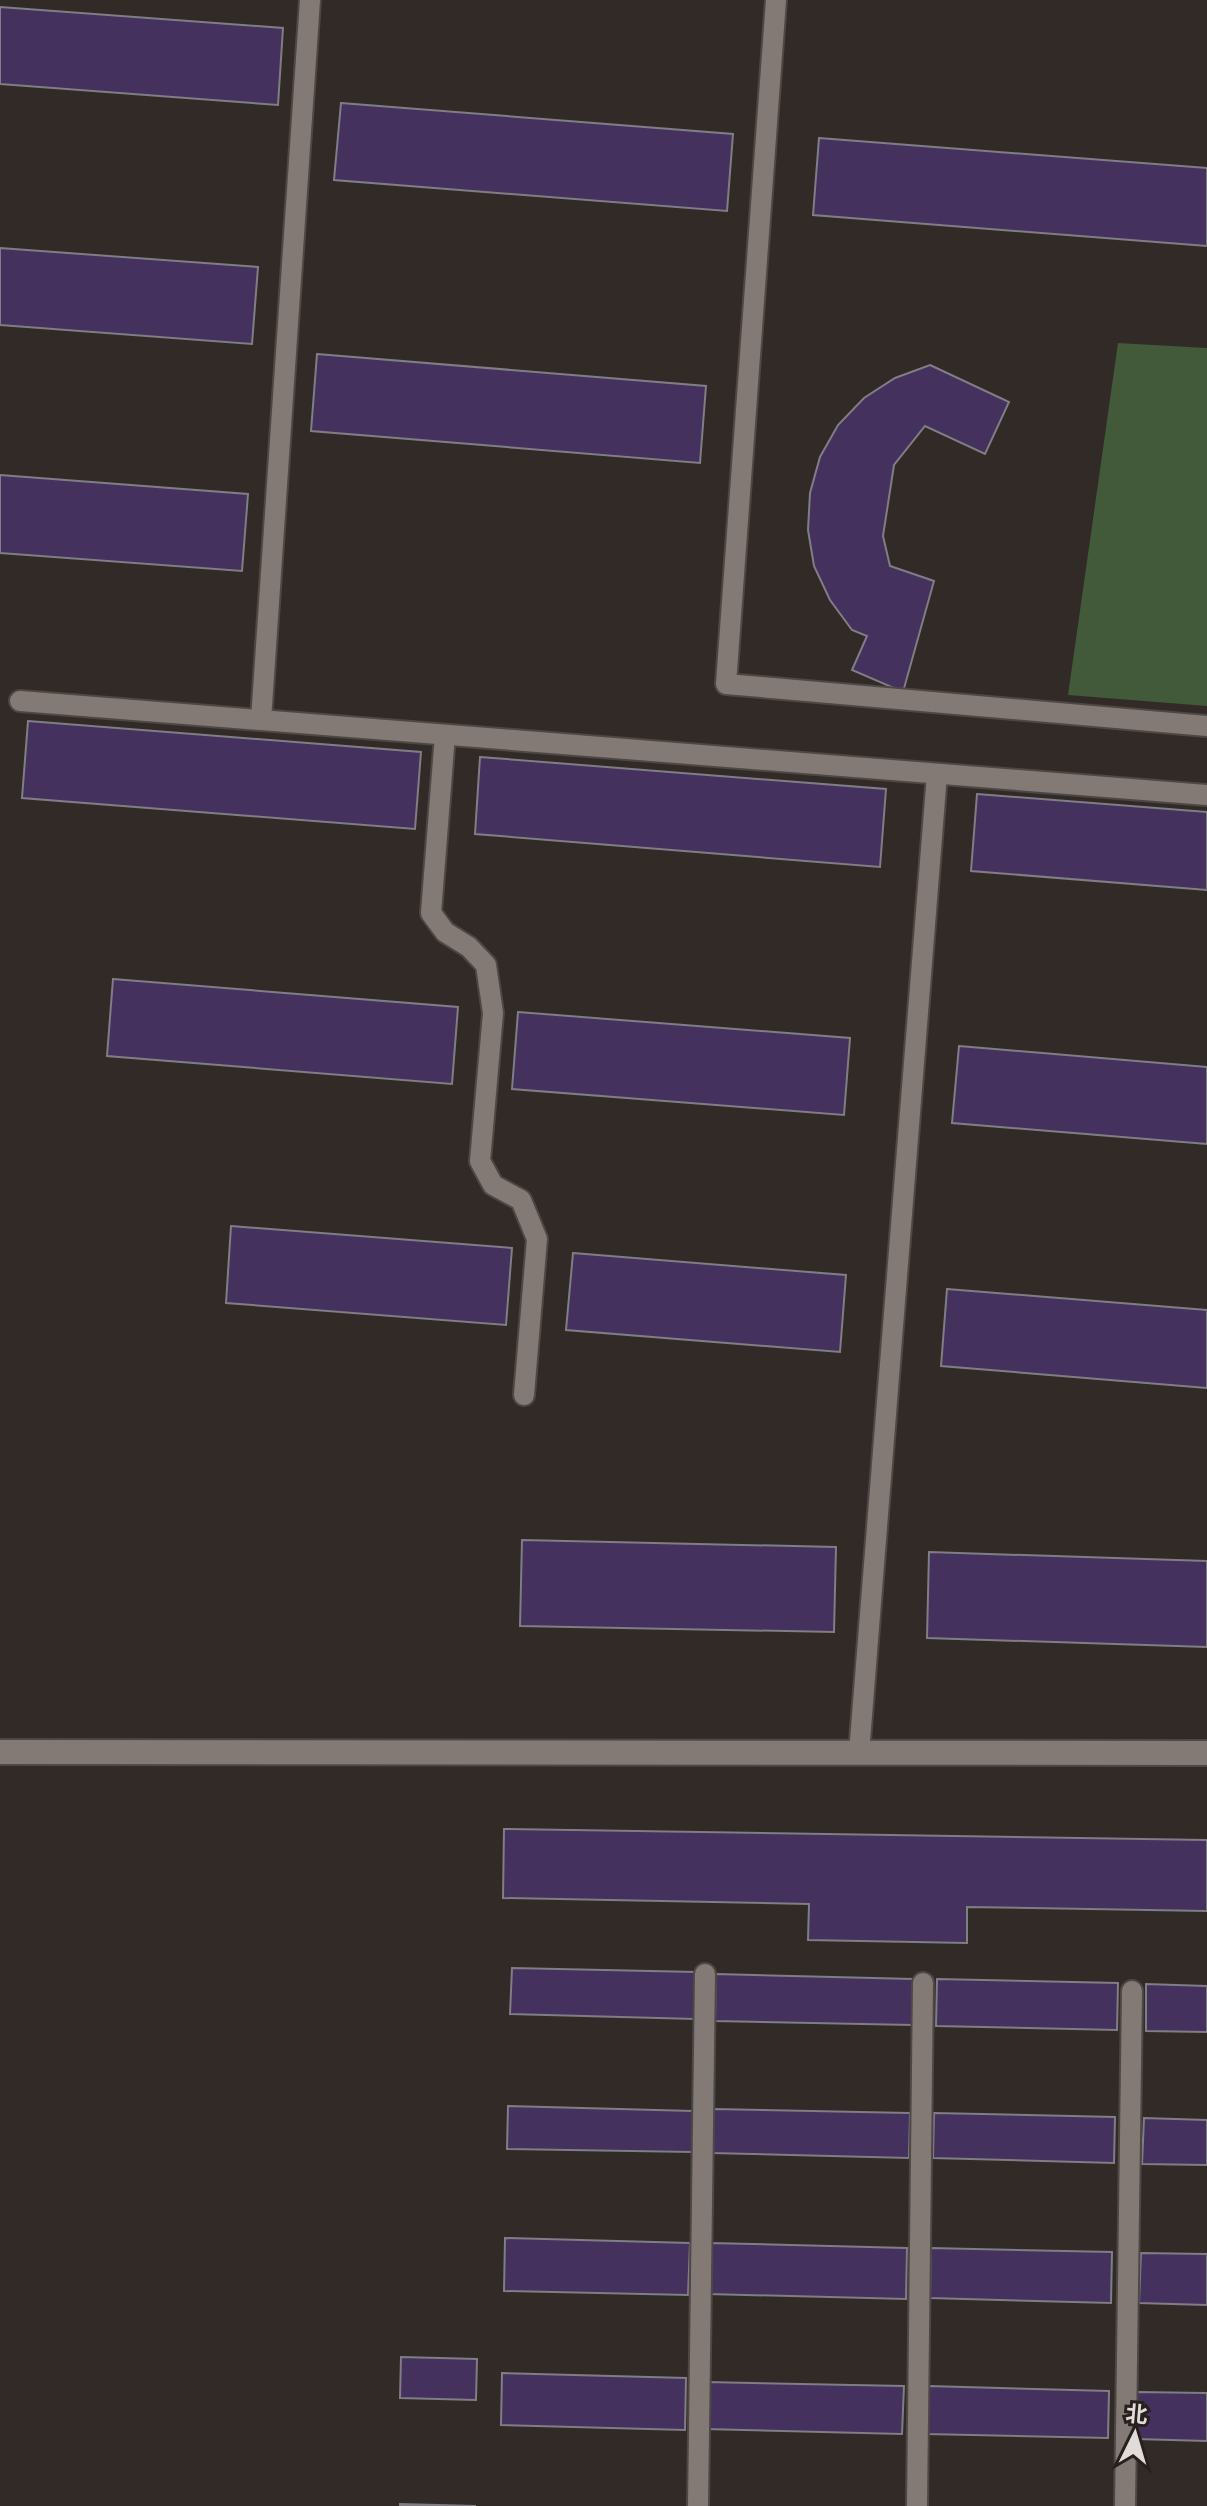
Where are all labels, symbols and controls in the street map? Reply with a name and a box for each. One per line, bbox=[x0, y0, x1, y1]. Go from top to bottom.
north arrow bbox=[1095, 2394, 1175, 2474]
text: 北 bbox=[1125, 2399, 1149, 2429]

